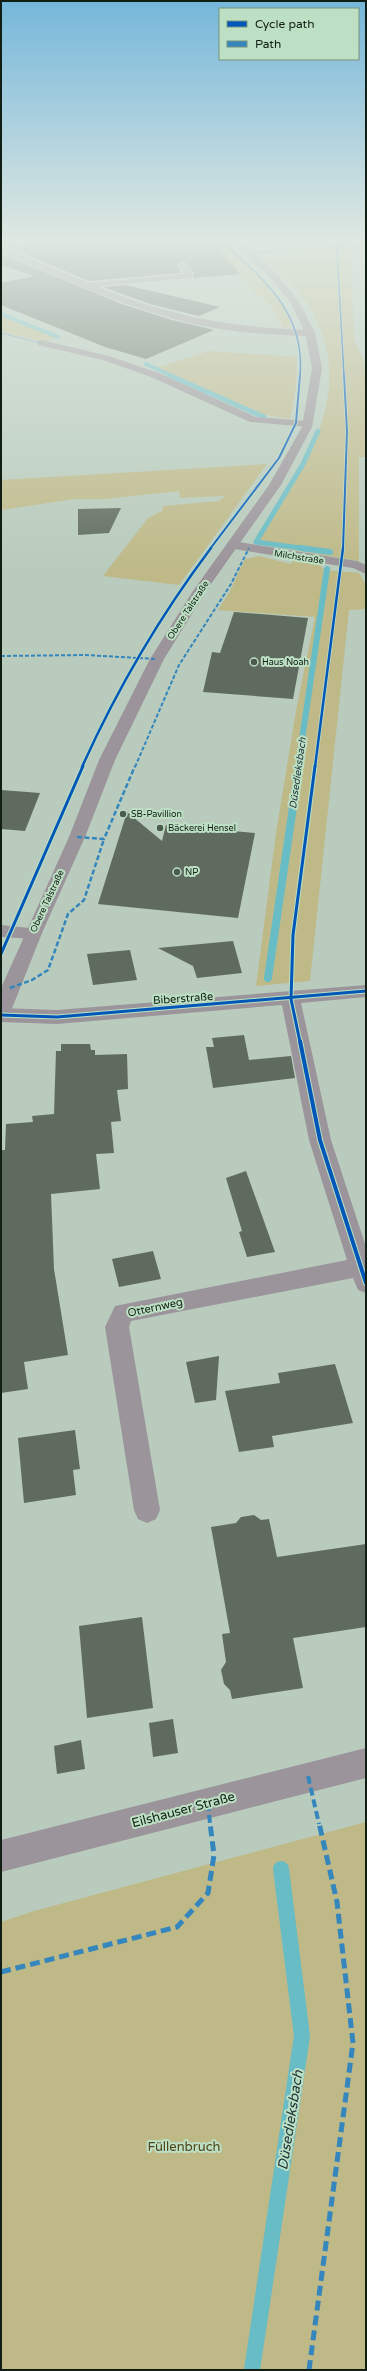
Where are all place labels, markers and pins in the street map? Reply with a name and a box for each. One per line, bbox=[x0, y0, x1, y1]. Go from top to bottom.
marker: Haus Noah bbox=[249, 657, 259, 667]
place label: Haus Noah bbox=[262, 657, 309, 668]
marker: SB-Pavillion bbox=[118, 809, 128, 819]
place label: SB-Pavillion bbox=[131, 809, 182, 820]
marker: Bäckerei Hensel bbox=[155, 823, 165, 833]
place label: Bäckerei Hensel bbox=[168, 823, 236, 834]
marker: NP bbox=[172, 867, 182, 877]
place label: NP bbox=[185, 867, 198, 878]

